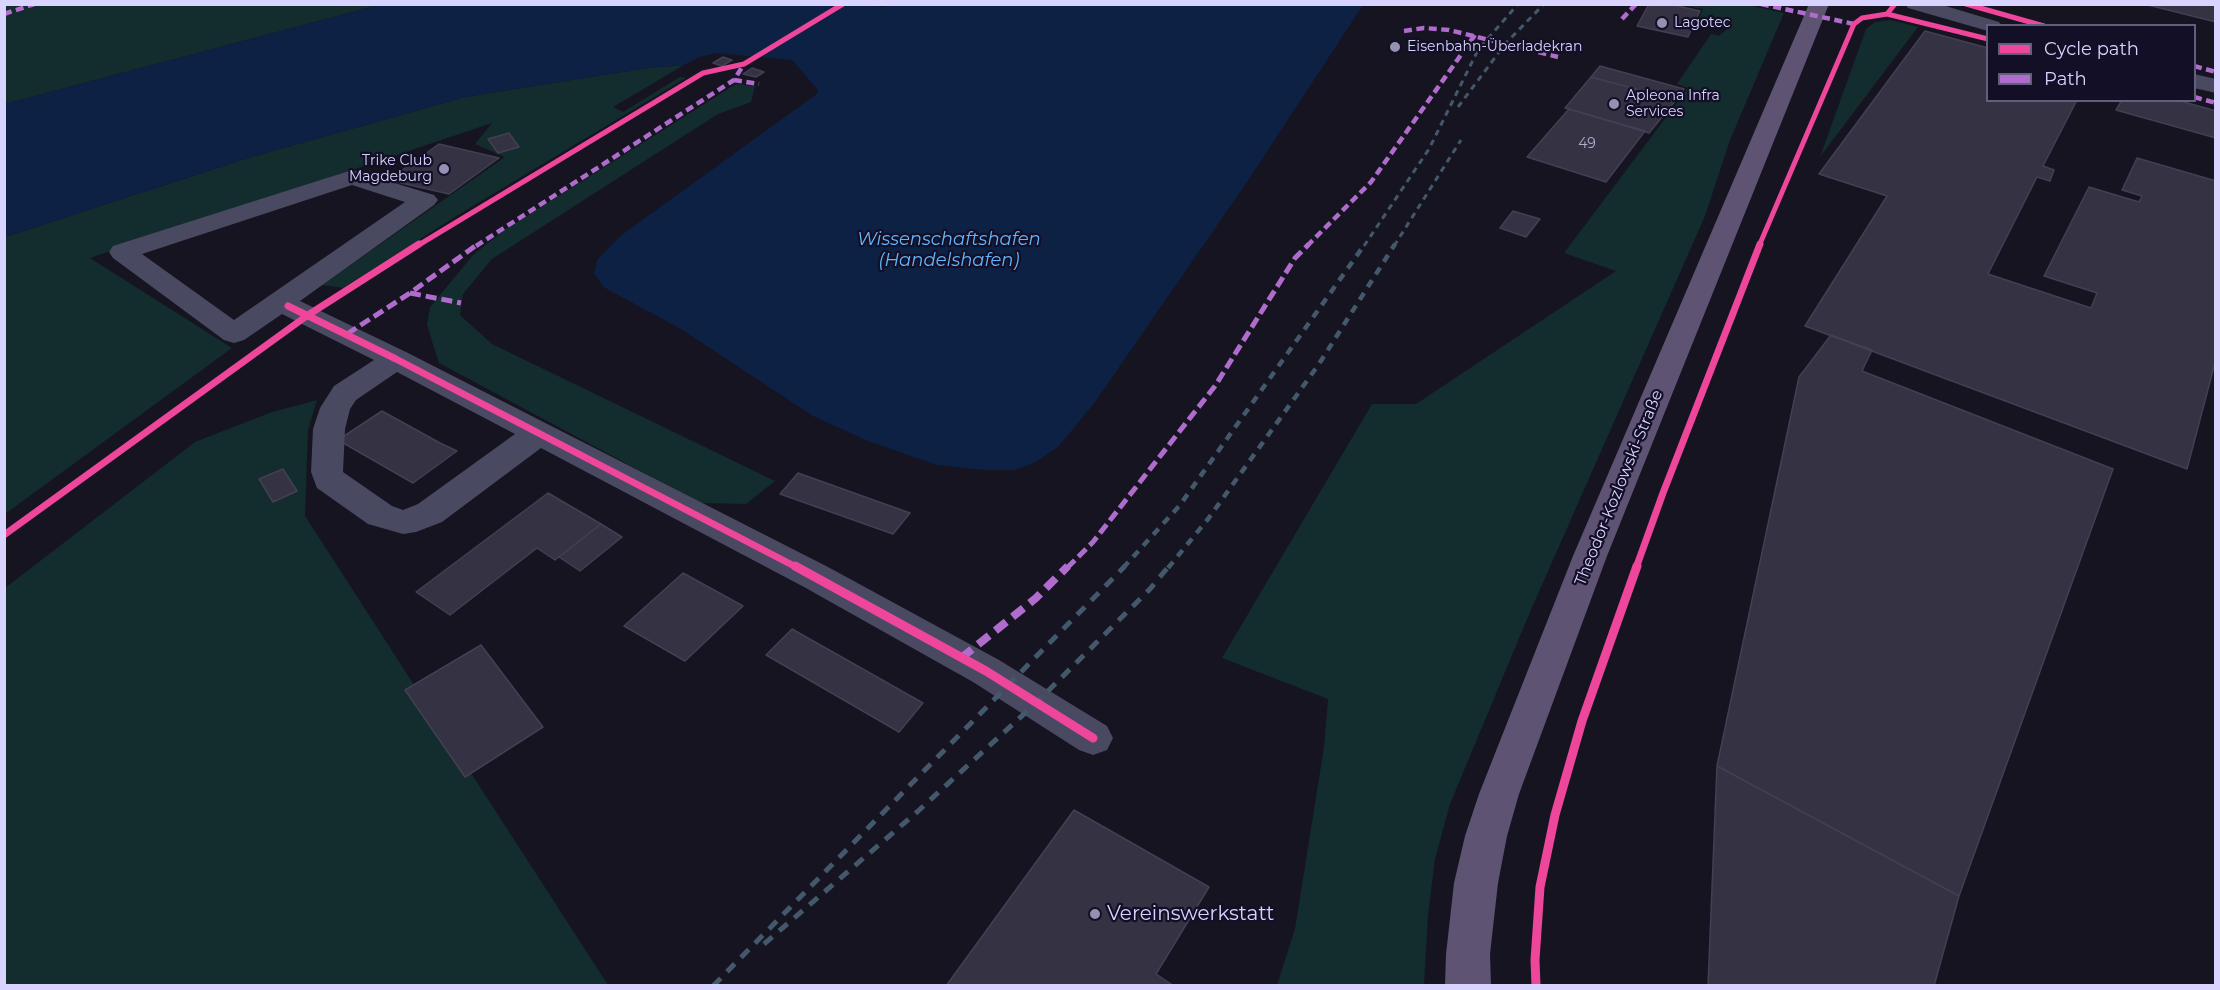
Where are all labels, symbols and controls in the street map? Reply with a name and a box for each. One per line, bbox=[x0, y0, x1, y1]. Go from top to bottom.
place label: Lagotec bbox=[1674, 15, 1731, 31]
marker: Lagotec bbox=[1655, 16, 1669, 30]
legend bbox=[1986, 24, 2196, 102]
text: Cycle path bbox=[2044, 38, 2139, 60]
place label: Eisenbahn-Überladekran bbox=[1407, 39, 1582, 55]
marker: Eisenbahn-Überladekran bbox=[1388, 40, 1402, 54]
text: Path bbox=[2044, 68, 2087, 90]
place label: Apleona Infra Services bbox=[1626, 88, 1720, 120]
marker: Apleona Infra Services bbox=[1607, 97, 1621, 111]
house number: 49 bbox=[1578, 136, 1596, 152]
place label: Trike Club Magdeburg bbox=[349, 153, 432, 186]
marker: Trike Club Magdeburg bbox=[437, 162, 451, 176]
water label: Wissenschaftshafen (Handelshafen) bbox=[857, 229, 1041, 272]
street label: Theodor-Kozlowski-Straße bbox=[1571, 387, 1667, 589]
place label: Vereinswerkstatt bbox=[1107, 902, 1274, 926]
marker: Vereinswerkstatt bbox=[1088, 907, 1102, 921]

